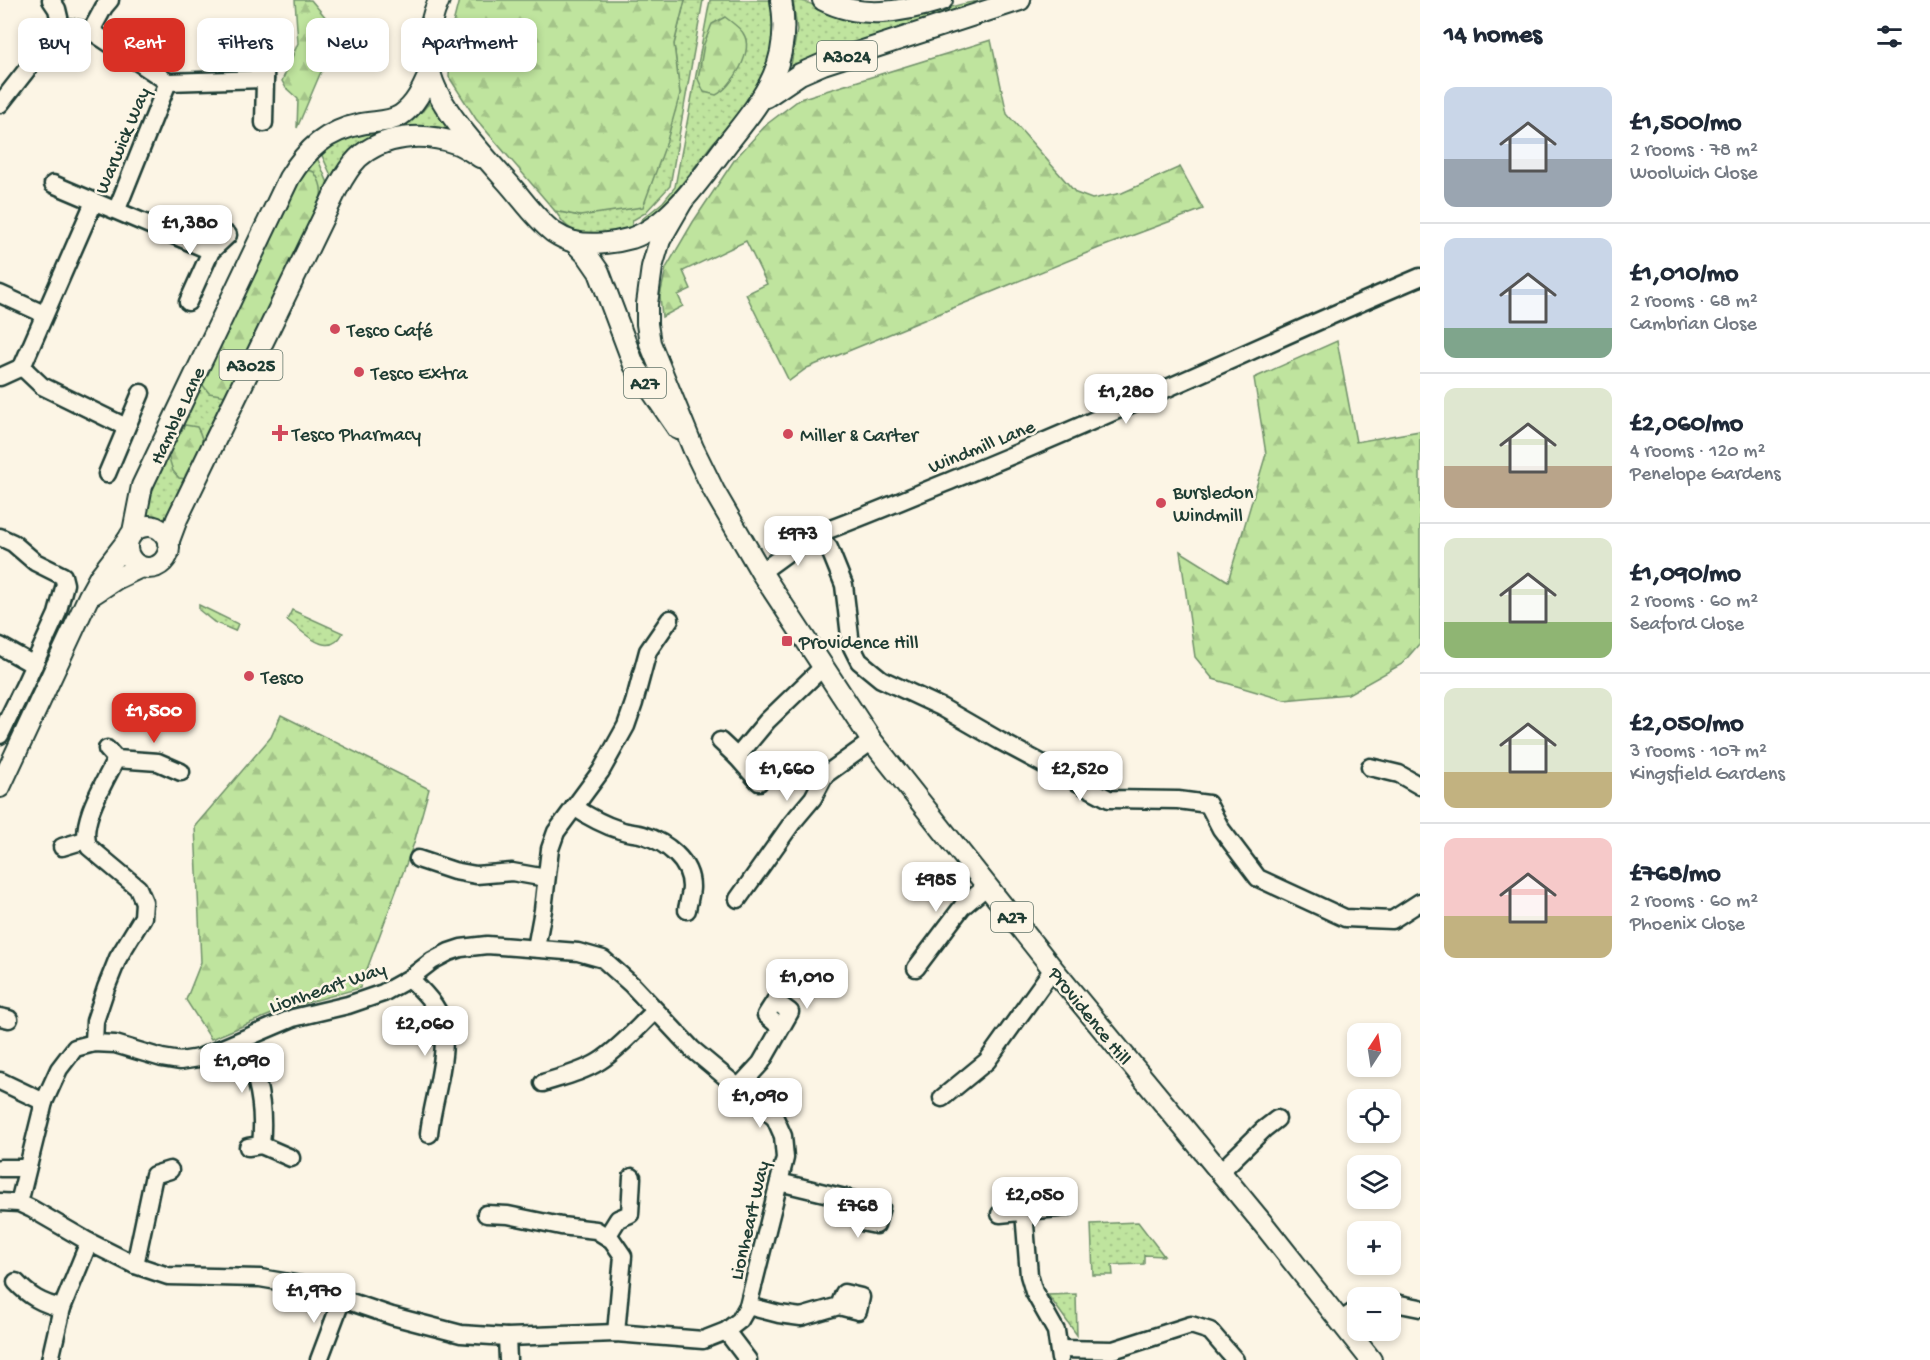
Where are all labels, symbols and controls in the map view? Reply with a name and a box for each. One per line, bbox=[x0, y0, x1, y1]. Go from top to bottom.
chip: Buy bbox=[18, 18, 91, 72]
chip: Rent bbox=[103, 18, 185, 72]
chip: Filters bbox=[197, 18, 294, 72]
chip: New bbox=[306, 18, 389, 72]
chip: Apartment bbox=[401, 18, 537, 72]
icon: filters bbox=[1873, 20, 1906, 53]
text: 14 homes bbox=[1444, 21, 1542, 52]
road number: A3024 bbox=[817, 41, 877, 71]
street label: Warwick Way bbox=[91, 85, 157, 198]
text: £1,500/mo bbox=[1630, 109, 1742, 140]
icon: home bbox=[1492, 111, 1564, 183]
text: 2 rooms · 78 m² bbox=[1630, 140, 1758, 163]
text: Woolwich Close bbox=[1630, 163, 1758, 186]
pin: £1,380 bbox=[141, 205, 239, 256]
text: £1,380 bbox=[162, 213, 218, 236]
text: £1,010/mo bbox=[1630, 260, 1738, 291]
icon: home bbox=[1492, 262, 1564, 334]
text: 2 rooms · 68 m² bbox=[1630, 291, 1758, 314]
text: Cambrian Close bbox=[1630, 314, 1757, 337]
place label: Tesco Café bbox=[346, 321, 433, 344]
marker: Tesco Café bbox=[328, 322, 342, 336]
road number: A3025 bbox=[220, 350, 282, 380]
street label: Hamble Lane bbox=[147, 363, 212, 469]
place label: Tesco Extra bbox=[370, 364, 469, 387]
marker: Tesco Extra bbox=[352, 365, 366, 379]
road number: A27 bbox=[624, 368, 666, 398]
pin: £1,280 bbox=[1077, 374, 1175, 425]
text: £1,280 bbox=[1098, 382, 1154, 405]
text: £2,060/mo bbox=[1630, 410, 1743, 441]
icon: home bbox=[1492, 412, 1564, 484]
street label: Windmill Lane bbox=[926, 416, 1040, 480]
place label: Tesco Pharmacy bbox=[291, 425, 421, 448]
marker: Tesco Pharmacy bbox=[273, 426, 287, 440]
place label: Miller & Carter bbox=[800, 426, 920, 449]
marker: Miller & Carter bbox=[781, 427, 795, 441]
text: 4 rooms · 120 m² bbox=[1630, 441, 1765, 464]
text: Penelope Gardens bbox=[1630, 464, 1781, 487]
place label: Bursledon Windmill bbox=[1172, 483, 1254, 529]
marker: Bursledon Windmill bbox=[1154, 496, 1168, 510]
pin: £973 bbox=[762, 516, 834, 567]
text: £973 bbox=[778, 524, 818, 547]
text: £1,090/mo bbox=[1630, 560, 1741, 591]
icon: home bbox=[1492, 562, 1564, 634]
text: 2 rooms · 60 m² bbox=[1630, 591, 1758, 614]
text: Seaford Close bbox=[1630, 614, 1744, 637]
place label: Providence Hill bbox=[798, 633, 919, 656]
marker: Providence Hill bbox=[780, 634, 794, 648]
place label: Tesco bbox=[260, 668, 304, 691]
marker: Tesco bbox=[242, 669, 256, 683]
pin: £1,500 bbox=[105, 693, 203, 744]
text: £1,500 bbox=[126, 701, 182, 724]
text: £2,050/mo bbox=[1630, 710, 1744, 741]
icon: home bbox=[1492, 712, 1564, 784]
text: 3 rooms · 107 m² bbox=[1630, 741, 1767, 764]
pin: £1,660 bbox=[738, 751, 836, 802]
pin: £2,520 bbox=[1031, 751, 1129, 802]
text: £1,660 bbox=[760, 759, 814, 782]
text: £2,520 bbox=[1052, 759, 1108, 782]
text: Kingsfield Gardens bbox=[1630, 764, 1785, 787]
text: £768/mo bbox=[1630, 860, 1721, 891]
pin: £985 bbox=[900, 862, 972, 913]
icon: home bbox=[1492, 862, 1564, 934]
text: £985 bbox=[916, 870, 956, 893]
text: 2 rooms · 60 m² bbox=[1630, 891, 1758, 914]
road number: A27 bbox=[991, 902, 1033, 932]
text: Phoenix Close bbox=[1630, 914, 1745, 937]
street label: Lionheart Way bbox=[267, 959, 390, 1020]
pin: £1,010 bbox=[758, 959, 856, 1010]
street label: Providence Hill bbox=[1041, 963, 1135, 1071]
text: £1,010 bbox=[780, 967, 834, 990]
pin: £2,060 bbox=[376, 1006, 474, 1057]
text: £2,060 bbox=[396, 1014, 454, 1037]
north arrow bbox=[1347, 1023, 1401, 1077]
map controls bbox=[1347, 1023, 1401, 1341]
pin: £1,090 bbox=[193, 1043, 291, 1094]
text: £1,090 bbox=[214, 1051, 270, 1074]
pin: £1,090 bbox=[711, 1078, 809, 1129]
text: £1,090 bbox=[732, 1086, 788, 1109]
button: locate bbox=[1347, 1089, 1401, 1143]
button: layers bbox=[1347, 1155, 1401, 1209]
street label: Lionheart Way bbox=[727, 1159, 776, 1283]
pin: £2,050 bbox=[986, 1177, 1084, 1228]
text: £2,050 bbox=[1006, 1185, 1064, 1208]
pin: £768 bbox=[822, 1188, 894, 1239]
text: £768 bbox=[838, 1196, 878, 1219]
button: + bbox=[1347, 1221, 1401, 1275]
pin: £1,970 bbox=[265, 1273, 363, 1324]
text: £1,970 bbox=[286, 1281, 342, 1304]
button: − bbox=[1347, 1287, 1401, 1341]

